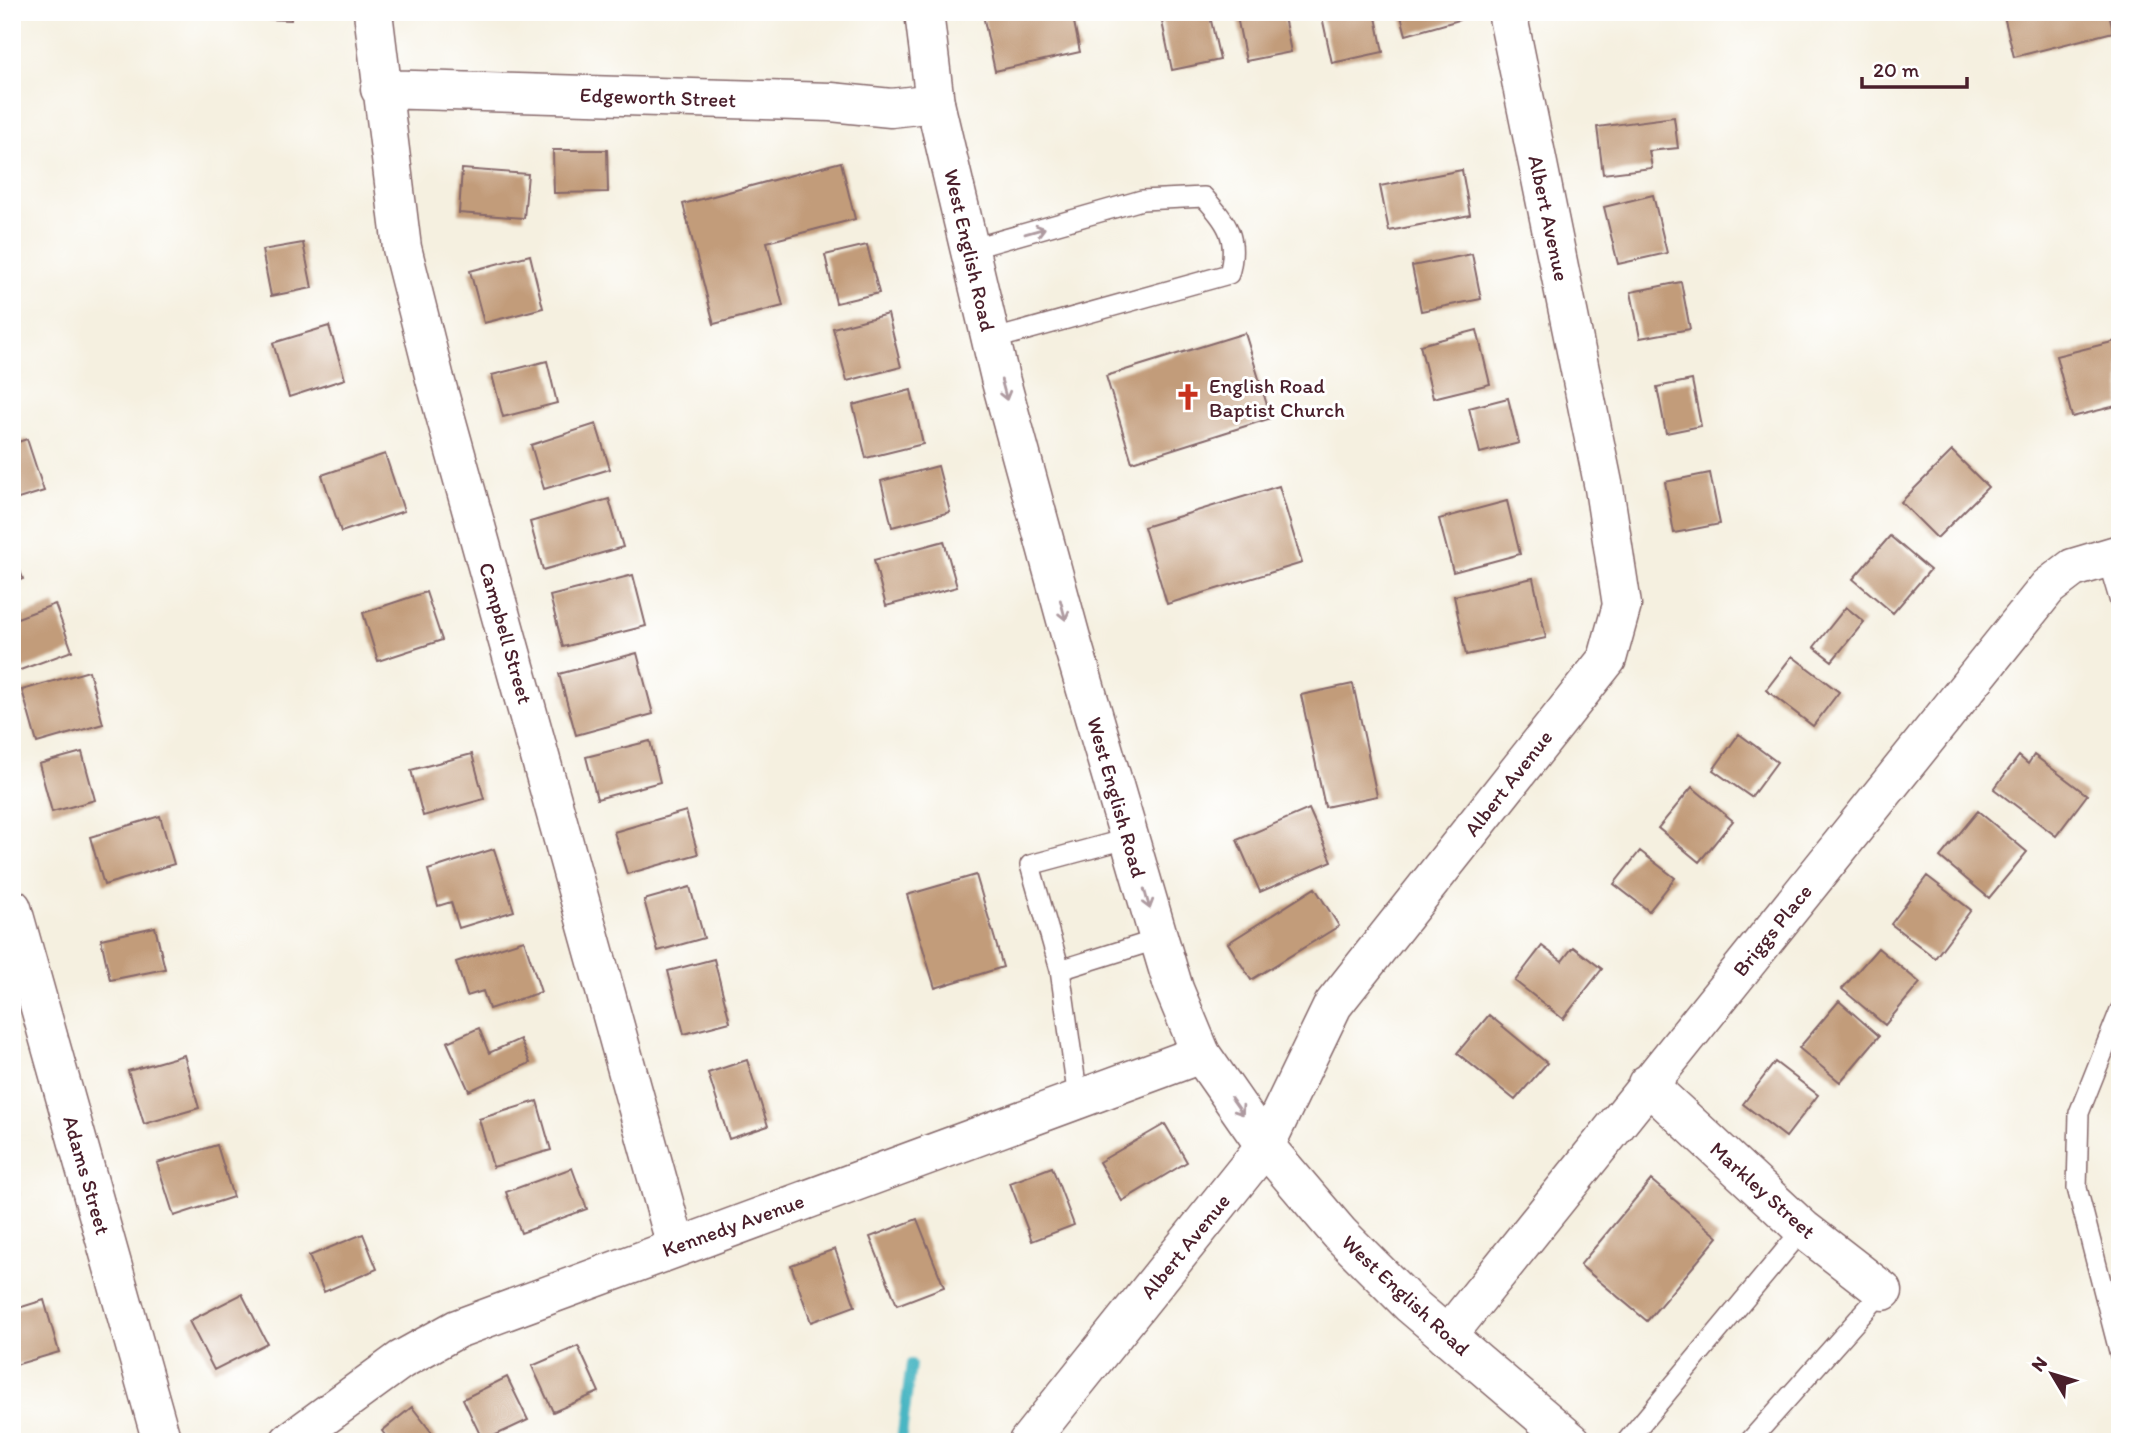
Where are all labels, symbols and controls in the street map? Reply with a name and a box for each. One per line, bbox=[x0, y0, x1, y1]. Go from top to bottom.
scale bar bbox=[1862, 46, 1968, 90]
text: 20 m bbox=[1873, 57, 1920, 82]
street label: Edgeworth Street bbox=[579, 82, 737, 112]
street label: Albert Avenue bbox=[1523, 153, 1575, 283]
street label: West English Road bbox=[939, 166, 1001, 334]
one-way arrow bbox=[1024, 224, 1046, 237]
place label: English Road Baptist Church bbox=[1209, 373, 1345, 422]
one-way arrow bbox=[998, 379, 1011, 401]
church icon: English Road Baptist Church bbox=[1173, 382, 1203, 412]
street label: Campbell Street bbox=[474, 559, 538, 707]
one-way arrow bbox=[1057, 598, 1070, 621]
street label: West English Road bbox=[1082, 714, 1152, 880]
street label: Albert Avenue bbox=[1459, 725, 1557, 841]
street label: Briggs Place bbox=[1727, 879, 1817, 981]
one-way arrow bbox=[1142, 887, 1155, 909]
one-way arrow bbox=[1230, 1096, 1244, 1115]
street label: Adams Street bbox=[58, 1113, 116, 1237]
street label: Markley Street bbox=[1705, 1136, 1821, 1244]
street label: Kennedy Avenue bbox=[659, 1188, 807, 1262]
street label: Albert Avenue bbox=[1135, 1188, 1235, 1304]
street label: West English Road bbox=[1337, 1229, 1475, 1361]
north arrow bbox=[2016, 1338, 2086, 1408]
text: N bbox=[2026, 1352, 2052, 1376]

